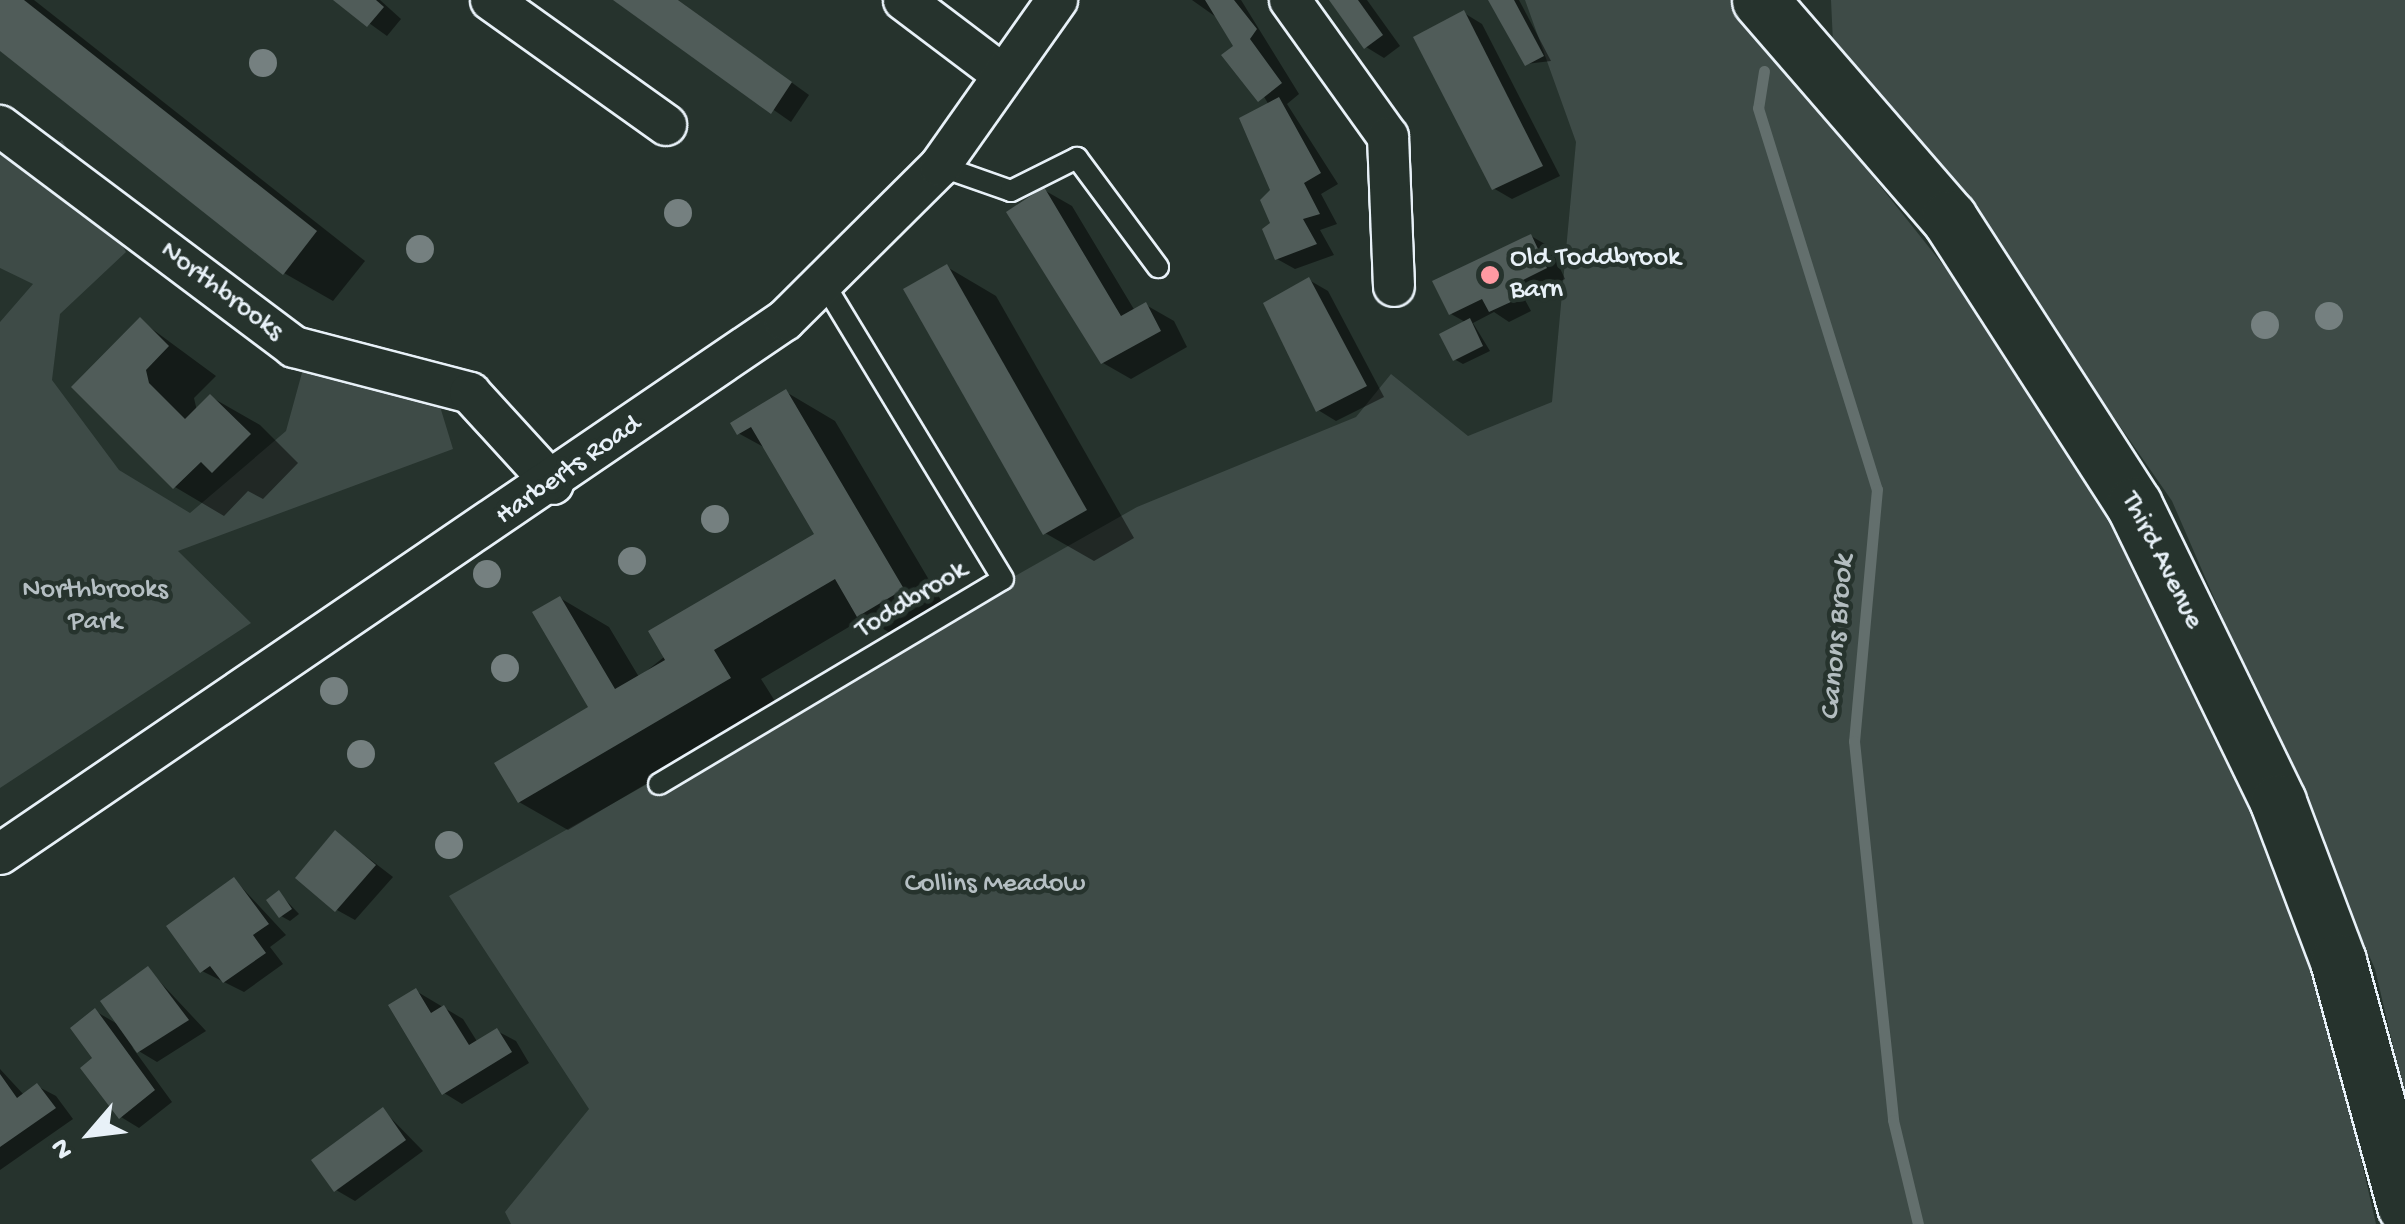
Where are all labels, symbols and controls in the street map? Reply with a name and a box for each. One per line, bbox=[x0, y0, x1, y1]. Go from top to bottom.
street label: Northbrooks bbox=[153, 235, 289, 349]
place label: Old Toddbrook Barn bbox=[1510, 242, 1680, 308]
marker: Old Toddbrook Barn bbox=[1479, 264, 1501, 286]
street label: Harberts Road bbox=[490, 408, 648, 534]
street label: Third Avenue bbox=[2112, 487, 2210, 635]
water label: Canons Brook bbox=[1814, 554, 1864, 722]
street label: Toddbrook bbox=[850, 555, 974, 647]
park label: Northbrooks Park bbox=[22, 574, 168, 640]
park label: Collins Meadow bbox=[905, 868, 1085, 902]
north arrow bbox=[40, 1084, 140, 1184]
text: N bbox=[44, 1133, 82, 1164]

